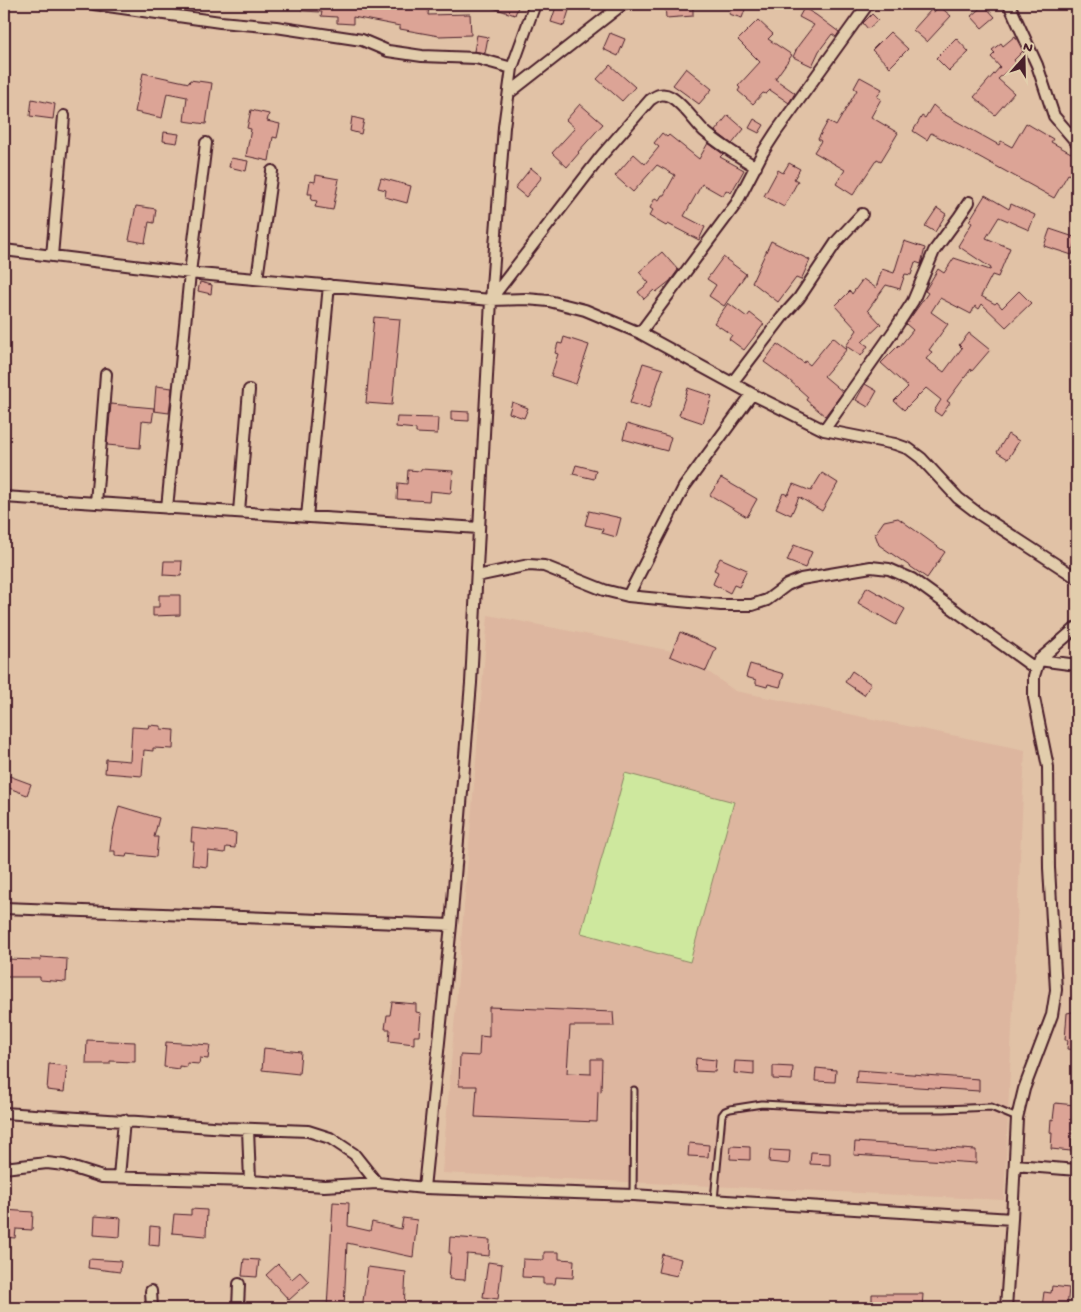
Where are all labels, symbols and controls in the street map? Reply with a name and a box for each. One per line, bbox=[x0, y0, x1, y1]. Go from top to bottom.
north arrow bbox=[998, 32, 1048, 82]
text: N bbox=[1020, 39, 1035, 58]

